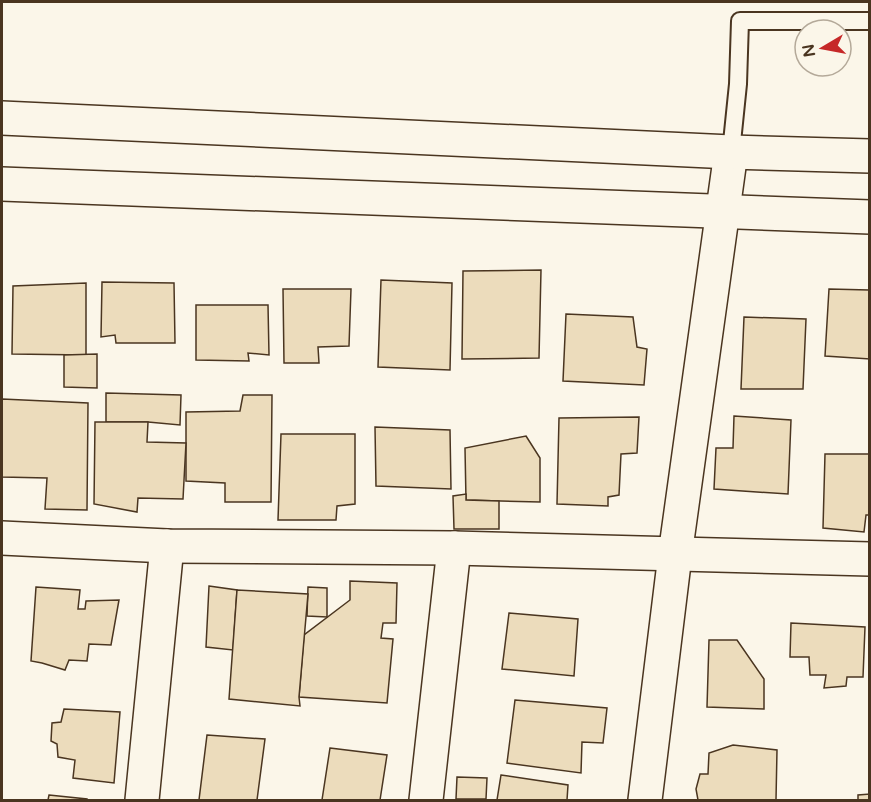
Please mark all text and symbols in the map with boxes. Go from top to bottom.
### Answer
north arrow [793,18,853,78]
text: N [798,42,820,58]

